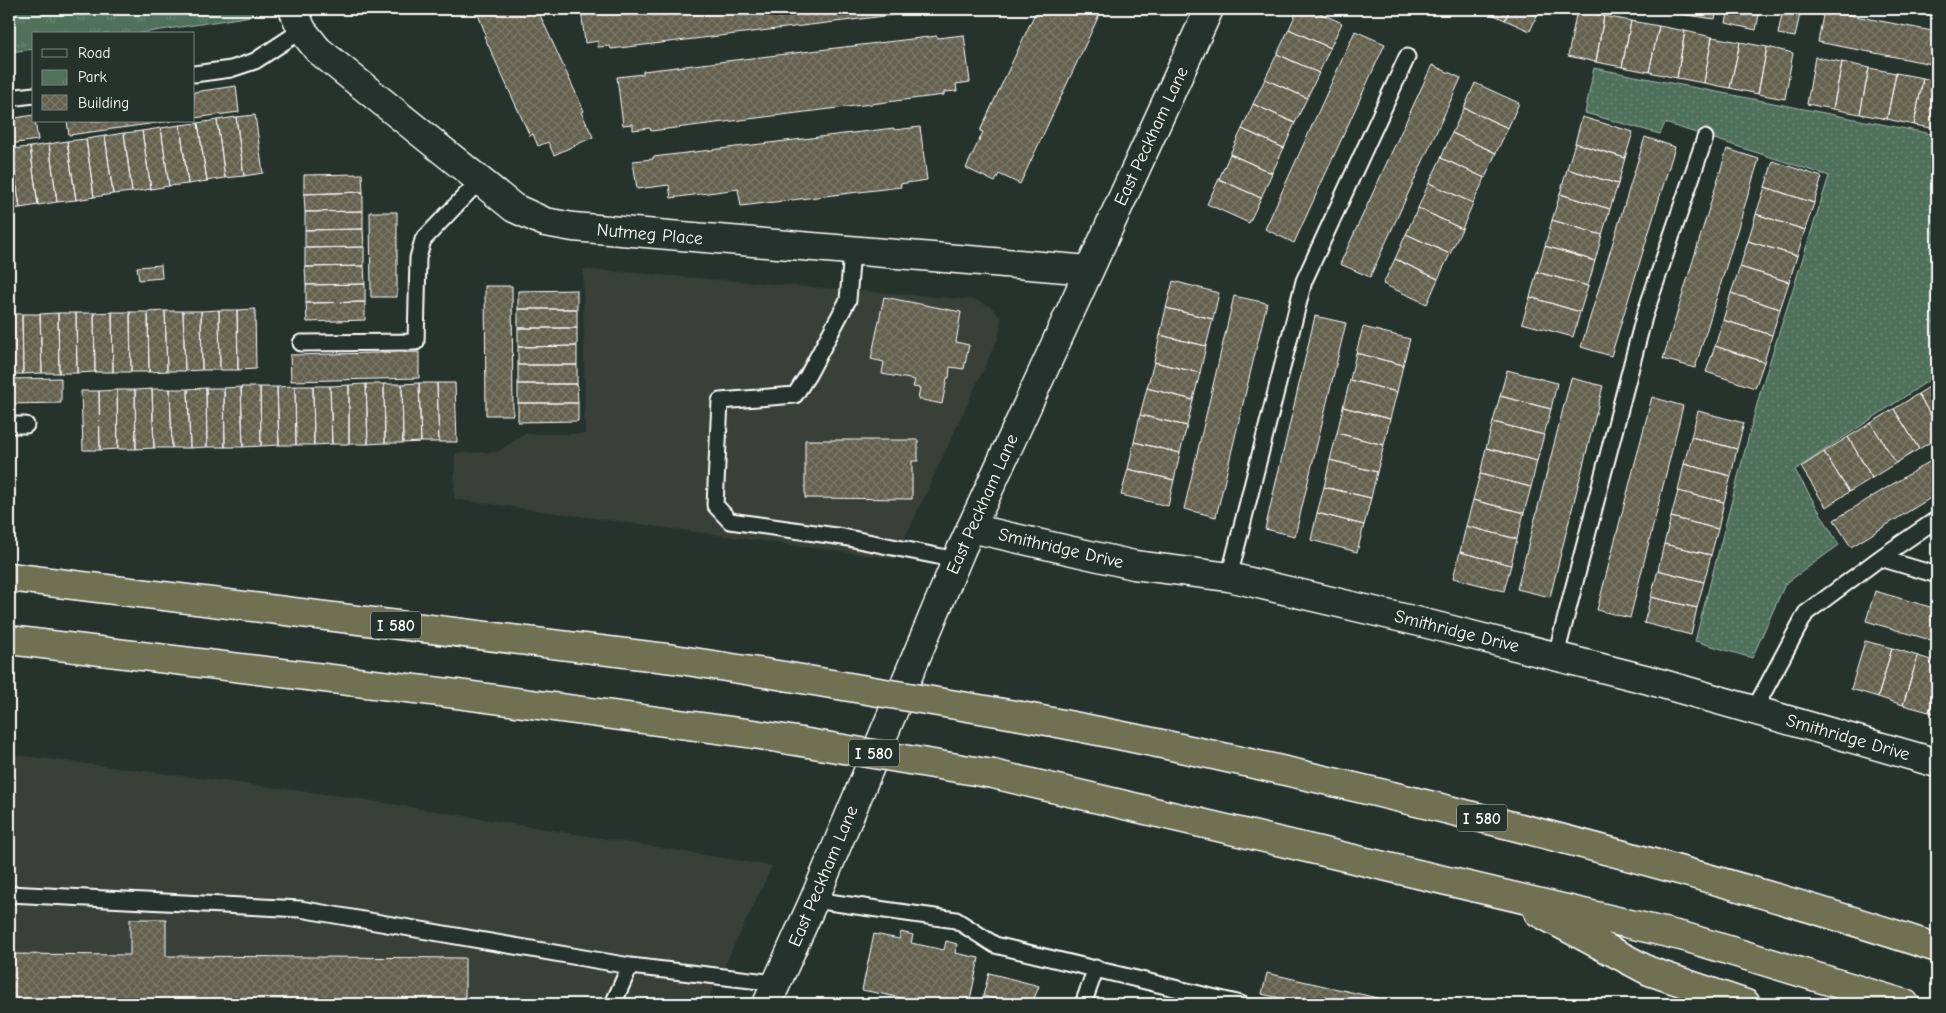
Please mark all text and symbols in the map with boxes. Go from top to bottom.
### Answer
legend [32,32,195,122]
text: Road [78,44,110,62]
street label: East Peckham Lane [1110,63,1193,209]
text: Park [78,68,107,86]
text: Building [78,94,129,112]
street label: Nutmeg Place [596,219,704,250]
street label: East Peckham Lane [942,431,1023,578]
street label: Smithridge Drive [996,524,1126,573]
street label: Smithridge Drive [1392,606,1521,657]
road number: I 580 [371,612,421,638]
street label: Smithridge Drive [1784,710,1912,765]
road number: I 580 [849,740,899,766]
street label: East Peckham Lane [784,802,863,950]
road number: I 580 [1457,804,1507,831]

